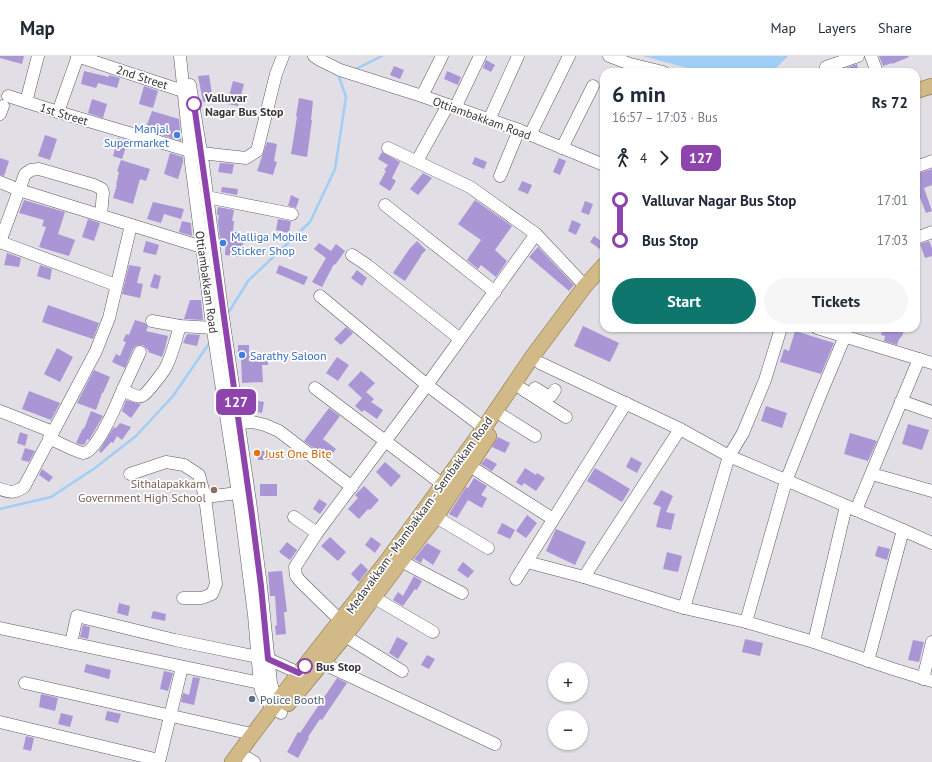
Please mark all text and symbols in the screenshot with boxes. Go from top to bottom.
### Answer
text: Map [20,16,55,40]
text: Map [770,19,796,37]
text: Layers [818,19,856,37]
text: Share [878,19,912,37]
street label: 2nd Street [114,62,170,92]
text: 6 min [612,80,666,108]
place label: Valluvar Nagar Bus Stop [204,90,284,119]
street label: Ottiambakkam Road [431,93,533,143]
text: Rs 72 [872,93,908,112]
marker: Valluvar Nagar Bus Stop [186,96,202,112]
street label: 1st Street [38,100,90,128]
text: 16:57 – 17:03 · Bus [612,109,718,126]
place label: Manjal Supermarket [104,121,169,150]
marker: Manjal Supermarket [172,130,182,140]
icon: walk [612,147,634,169]
icon: forward [653,147,675,169]
text: 127 [689,149,713,167]
text: 4 [640,150,647,167]
text: Valluvar Nagar Bus Stop [642,191,796,210]
text: 17:01 [877,192,908,209]
place label: Malliga Mobile Sticker Shop [231,229,308,258]
street label: Ottiambakkam Road [192,230,222,334]
text: Bus Stop [642,231,698,250]
text: 17:03 [877,232,908,249]
marker: Malliga Mobile Sticker Shop [218,238,228,248]
button: Start [612,278,756,324]
button: Tickets [764,278,908,324]
place label: Sarathy Saloon [250,348,327,363]
marker: Sarathy Saloon [237,350,247,360]
line badge: 127 [213,389,259,415]
text: 127 [224,393,248,411]
street label: Medavakkam - Mambakkam - Sembakkam Road [342,414,496,616]
place label: Just One Bite [264,446,332,461]
marker: Just One Bite [252,448,262,458]
place label: Sithalapakkam Government High School [78,476,206,505]
marker: Sithalapakkam Government High School [209,485,219,495]
marker: Bus Stop [297,658,313,674]
place label: Bus Stop [316,659,362,674]
map controls [548,662,588,750]
button: + [548,662,588,702]
place label: Police Booth [260,692,324,707]
marker: Police Booth [247,694,257,704]
button: − [548,710,588,750]

